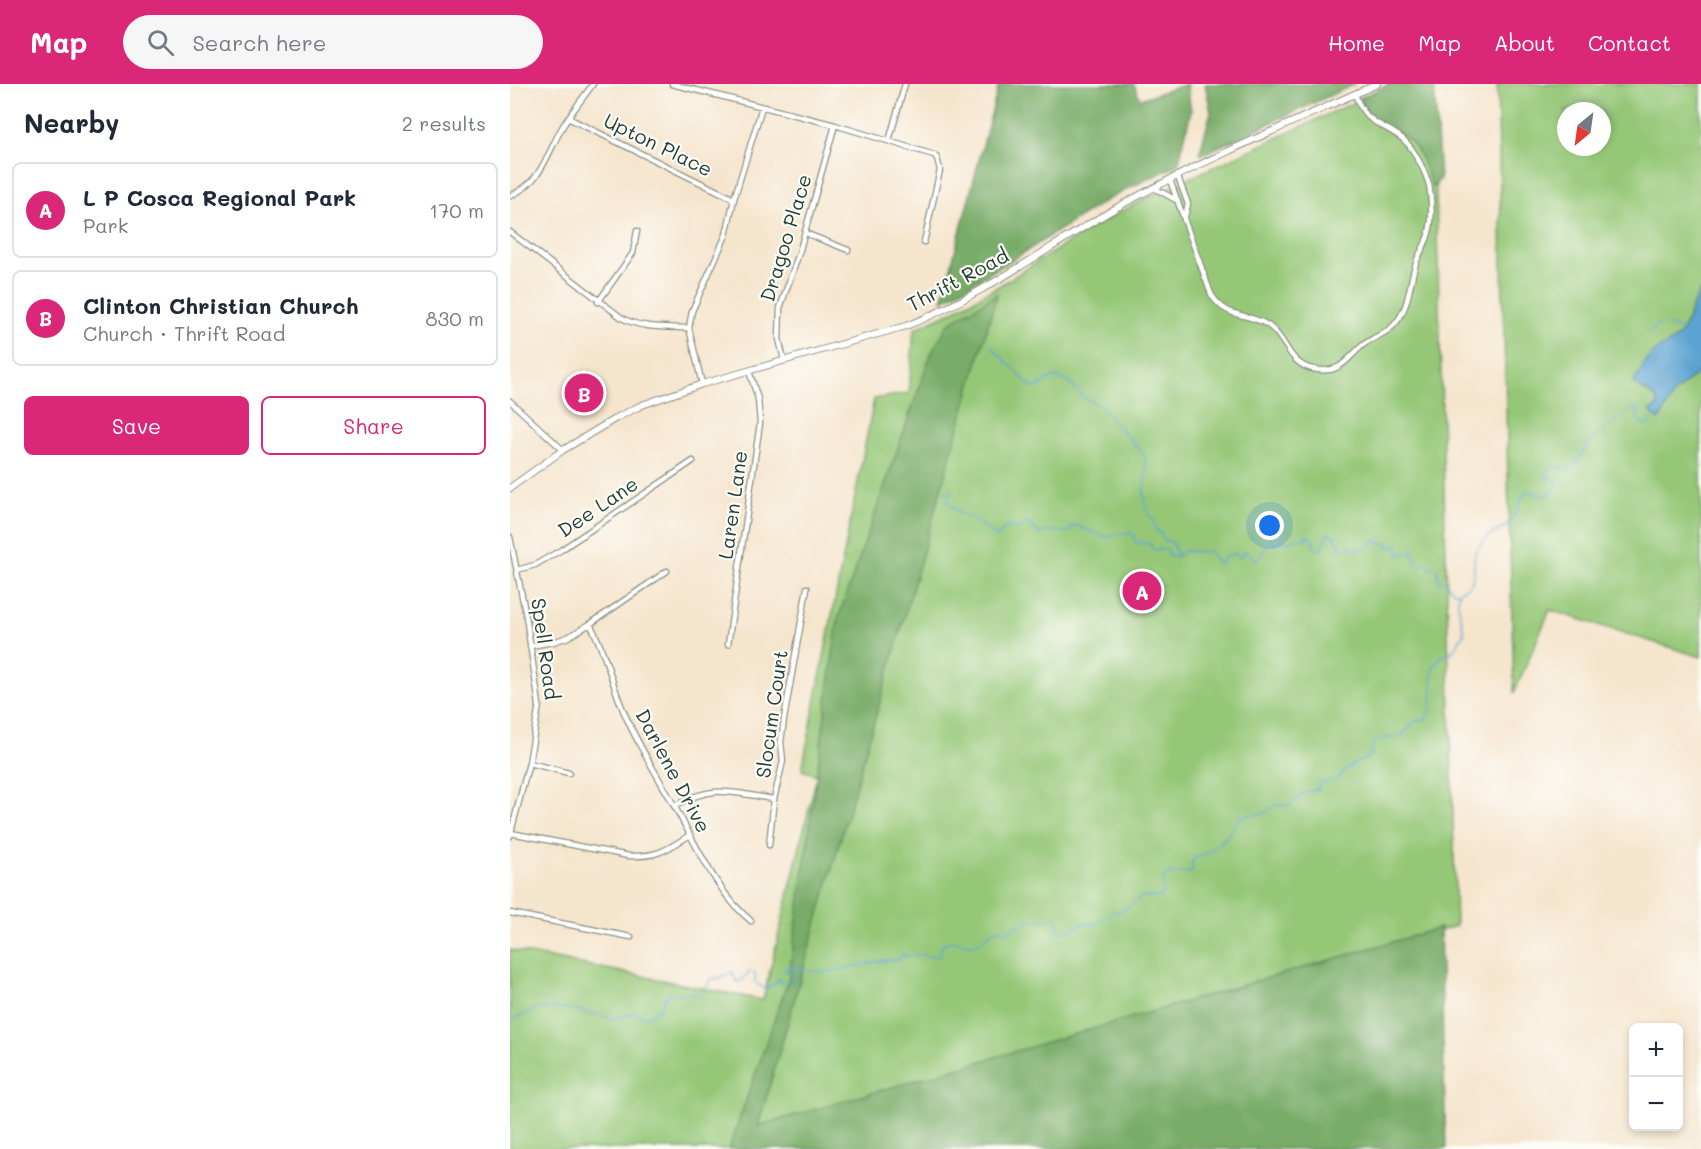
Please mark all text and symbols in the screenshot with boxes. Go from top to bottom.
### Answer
search box [123,15,543,69]
text: Map [30,24,87,60]
icon: search [144,26,177,59]
text: Search here [192,28,326,57]
text: Home [1328,29,1385,56]
text: Map [1418,29,1461,56]
text: About [1494,29,1555,56]
text: Contact [1588,29,1671,56]
north arrow [1557,102,1611,156]
text: Nearby [24,106,119,140]
street label: Upton Place [600,107,717,182]
text: 2 results [402,110,486,136]
street label: Dragoo Place [753,171,817,305]
text: L P Cosca Regional Park [83,183,356,212]
text: A [39,197,52,223]
text: 170 m [429,197,484,223]
text: Park [83,212,128,238]
street label: Thrift Road [902,241,1013,317]
text: Clinton Christian Church [83,291,358,320]
text: B [39,305,52,331]
text: 830 m [426,305,484,331]
text: Church · Thrift Road [83,320,285,346]
pin: B [564,370,604,416]
button: Save [24,396,249,455]
button: Share [261,396,486,455]
street label: Laren Lane [712,449,752,561]
street label: Dee Lane [552,470,643,542]
your location [1255,511,1284,540]
pin: A [1122,568,1162,614]
street label: Spell Road [526,596,566,701]
street label: Slocum Court [749,648,793,780]
street label: Darlene Drive [630,704,717,837]
map controls [1629,1023,1683,1131]
button: + [1629,1023,1683,1077]
button: − [1629,1077,1683,1131]

